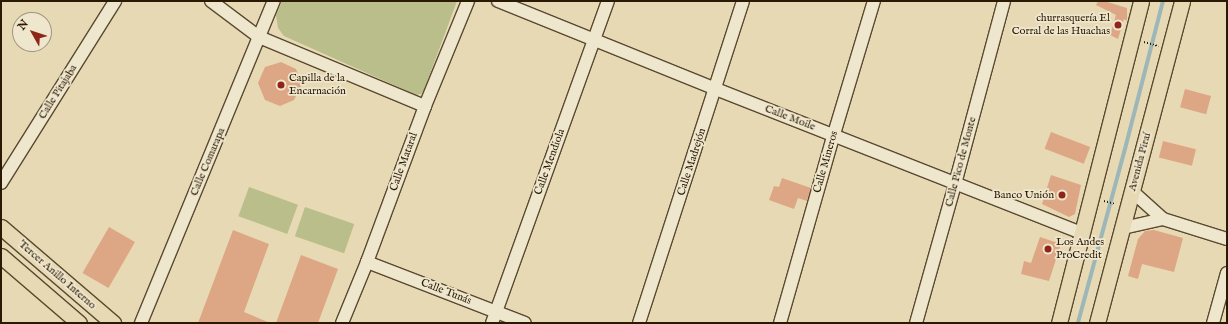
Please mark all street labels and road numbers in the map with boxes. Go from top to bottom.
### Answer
street label: Calle Pitajaba [36,62,80,122]
street label: Calle Moile [763,102,817,134]
street label: Calle Pico de Monte [943,116,979,208]
street label: Calle Comarapa [188,126,228,198]
street label: Calle Madrejón [675,126,709,198]
street label: Calle Mendiola [532,127,568,197]
street label: Calle Mineros [811,129,841,195]
street label: Calle Mataral [387,131,421,193]
street label: Avenida Piraí [1126,131,1154,193]
street label: Tercer Anillo Interno [16,238,98,312]
street label: Calle Tunás [419,276,473,308]

